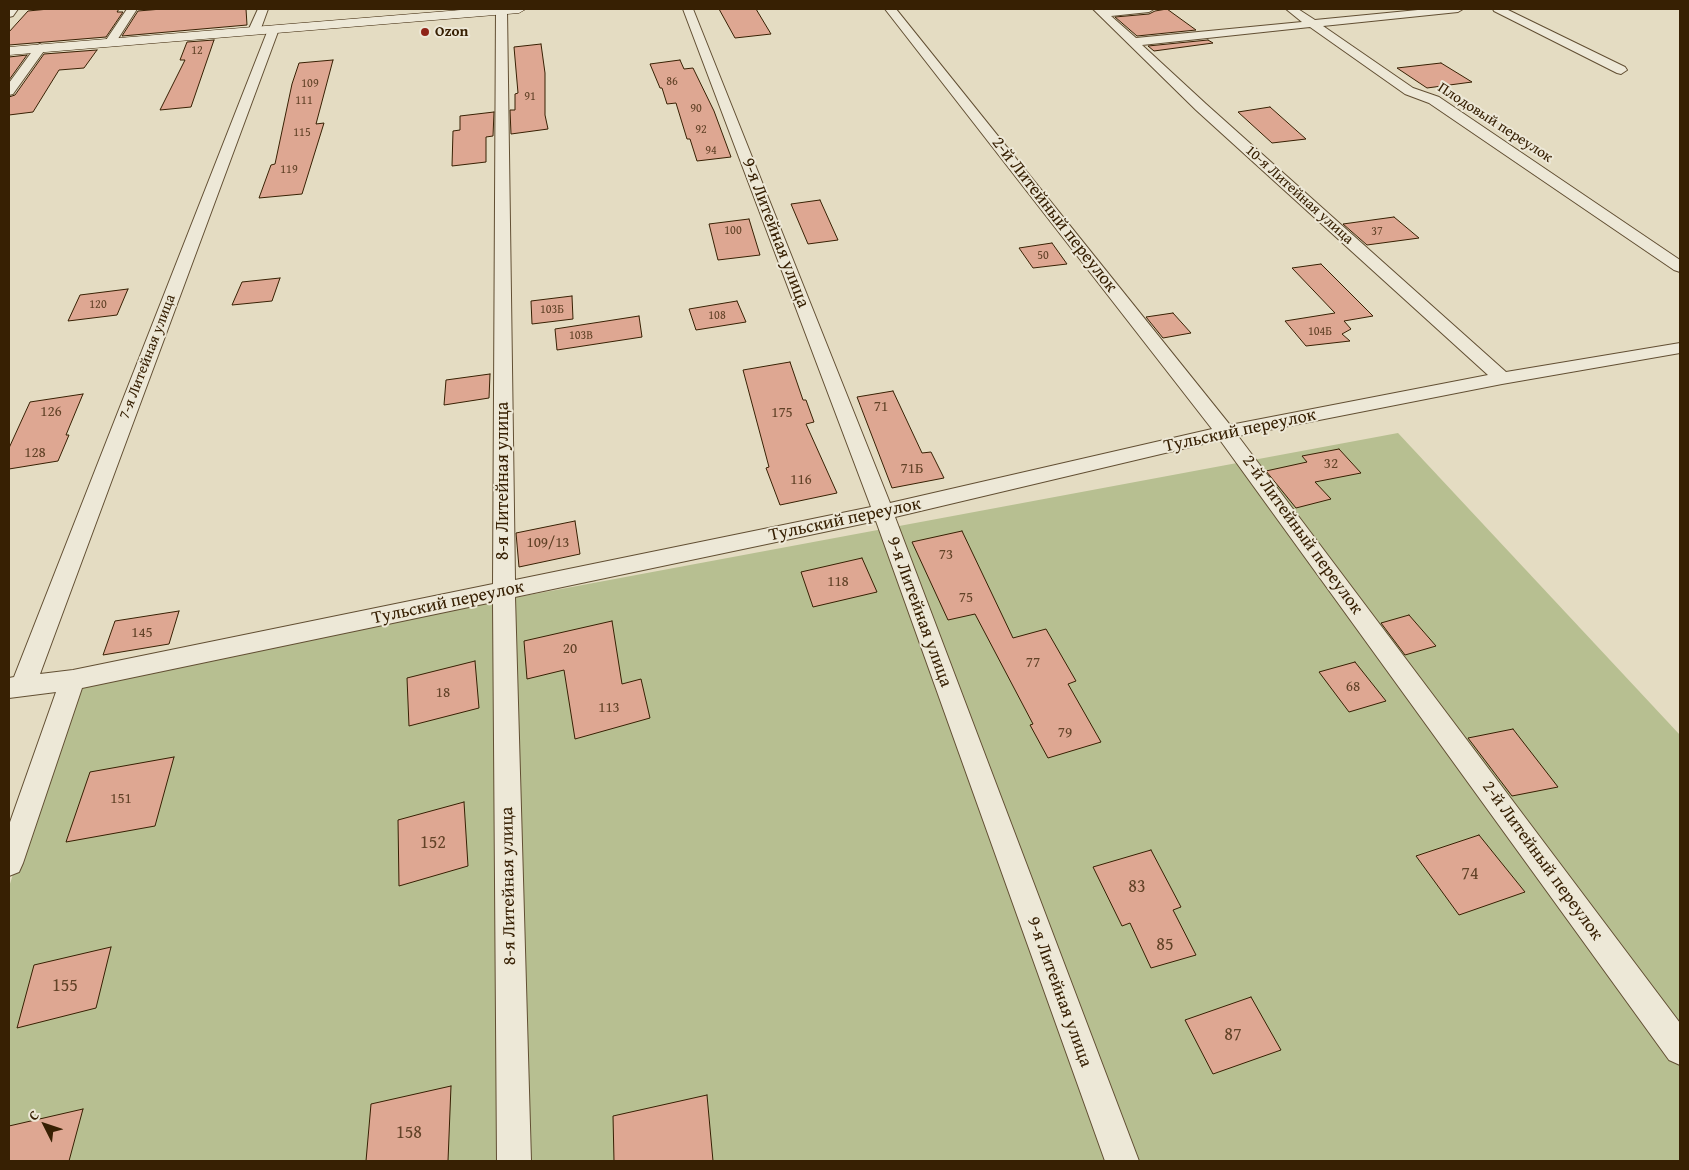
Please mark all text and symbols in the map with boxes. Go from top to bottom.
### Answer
place label: Ozon [435,23,468,41]
marker: Ozon [419,26,431,38]
house number: 12 [191,44,203,58]
house number: 86 [666,75,678,89]
house number: 109 [301,77,319,91]
street label: Плодовый переулок [1434,79,1556,167]
house number: 91 [524,90,536,104]
house number: 111 [295,94,313,108]
house number: 90 [690,102,702,116]
house number: 92 [695,123,707,137]
house number: 115 [293,126,311,140]
street label: 2-й Литейный переулок [986,133,1122,297]
street label: 10-я Литейная улица [1241,142,1357,248]
house number: 94 [705,144,717,158]
street label: 9-я Литейная улица [737,155,813,311]
house number: 119 [280,163,298,177]
house number: 100 [724,224,742,238]
house number: 37 [1371,225,1383,239]
house number: 50 [1037,249,1049,263]
street label: 7-я Литейная улица [116,292,180,422]
house number: 120 [89,298,107,312]
house number: 103Б [540,303,564,317]
house number: 108 [708,309,726,323]
house number: 104Б [1308,325,1332,339]
house number: 103В [569,329,593,343]
house number: 71 [874,398,888,416]
street label: 8-я Литейная улица [492,402,514,560]
house number: 126 [40,403,62,421]
house number: 175 [771,404,793,422]
street label: Тульский переулок [1162,404,1318,458]
house number: 128 [24,444,46,462]
street label: 2-й Литейный переулок [1237,451,1367,619]
house number: 32 [1324,455,1338,473]
house number: 71Б [901,460,923,478]
house number: 116 [790,471,812,489]
street label: Тульский переулок [767,493,923,547]
house number: 109/13 [526,534,570,552]
street label: 9-я Литейная улица [882,534,956,690]
house number: 73 [939,546,953,564]
house number: 118 [827,573,849,591]
street label: Тульский переулок [370,576,526,630]
house number: 75 [959,589,973,607]
house number: 145 [131,624,153,642]
house number: 20 [563,640,577,658]
house number: 77 [1026,654,1040,672]
house number: 68 [1346,678,1360,696]
house number: 18 [436,684,450,702]
house number: 113 [598,699,620,717]
house number: 79 [1058,724,1072,742]
street label: 2-й Литейный переулок [1477,777,1607,945]
house number: 151 [110,790,132,808]
street label: 8-я Литейная улица [497,807,521,965]
house number: 152 [420,832,446,854]
house number: 74 [1461,863,1479,885]
house number: 83 [1128,876,1146,898]
street label: 9-я Литейная улица [1022,914,1096,1070]
house number: 85 [1156,934,1174,956]
house number: 155 [52,975,78,997]
house number: 87 [1224,1024,1242,1046]
north arrow [20,1100,70,1150]
text: С [24,1106,44,1125]
house number: 158 [396,1122,422,1144]

